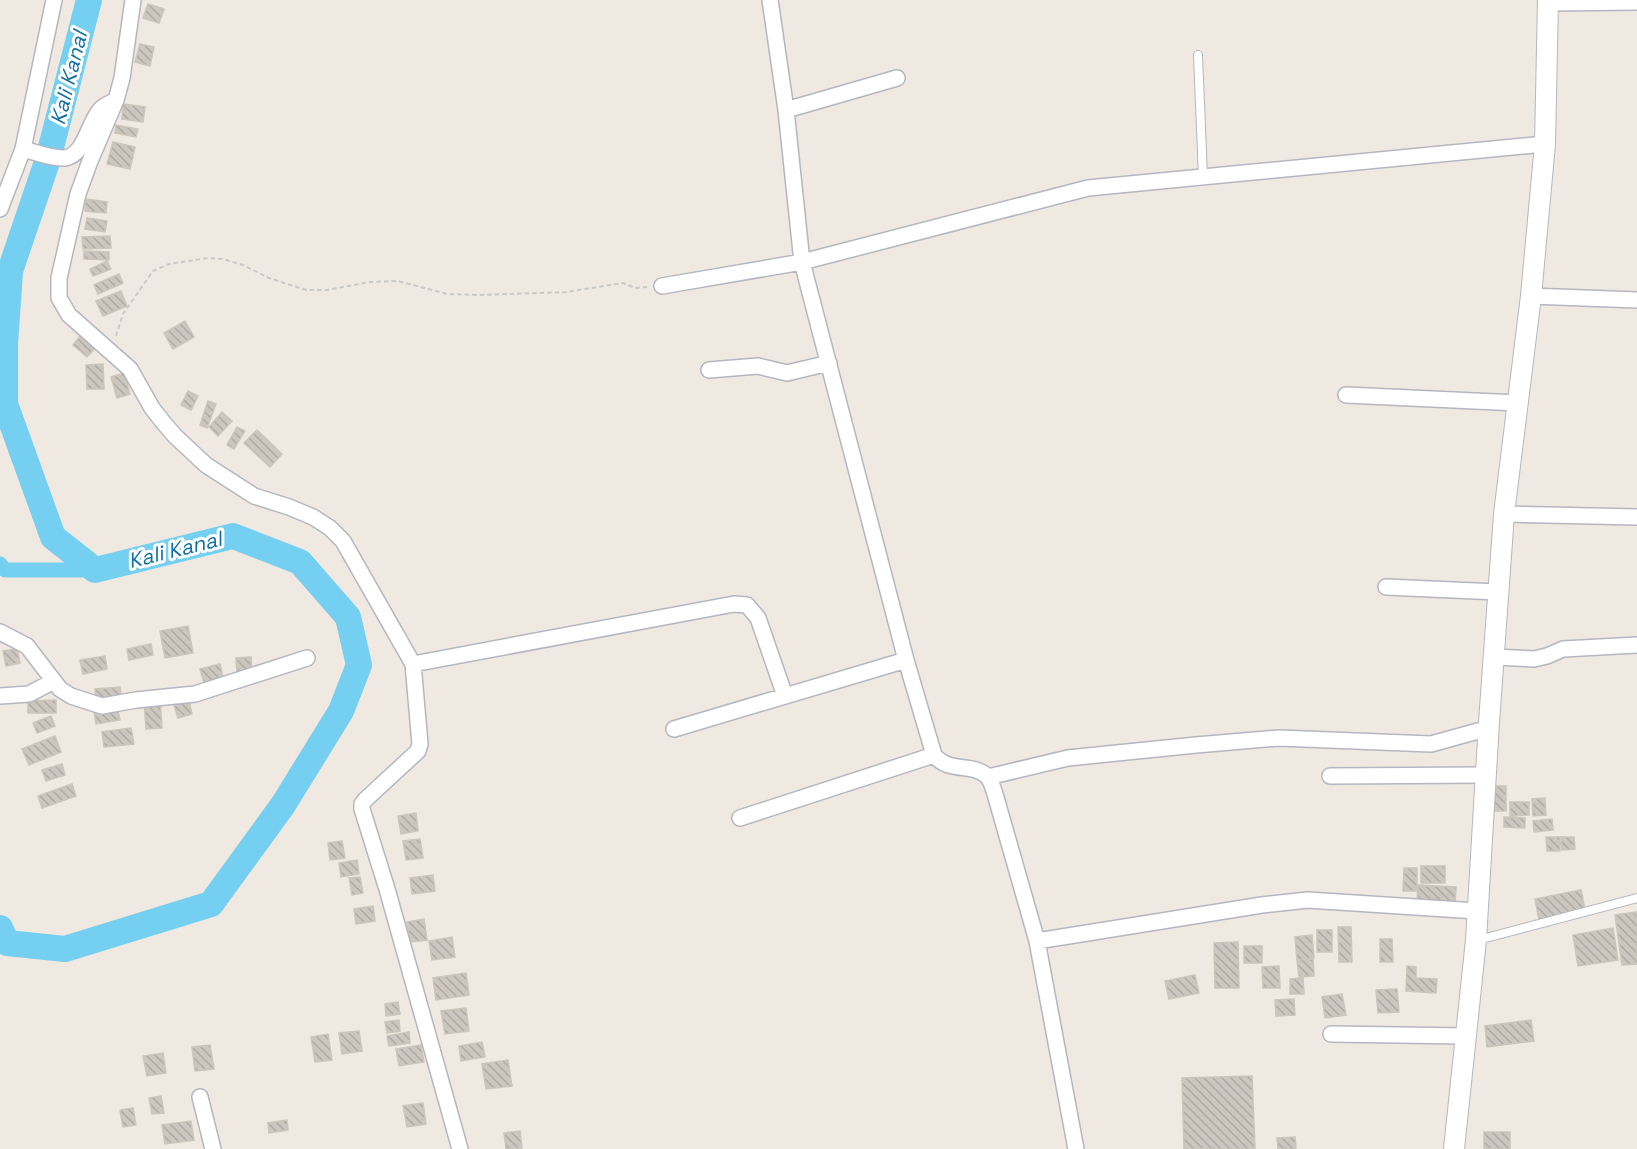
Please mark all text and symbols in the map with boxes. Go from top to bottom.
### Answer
water label: Kali Kanal [44,25,94,128]
water label: Kali Kanal [125,524,227,574]

